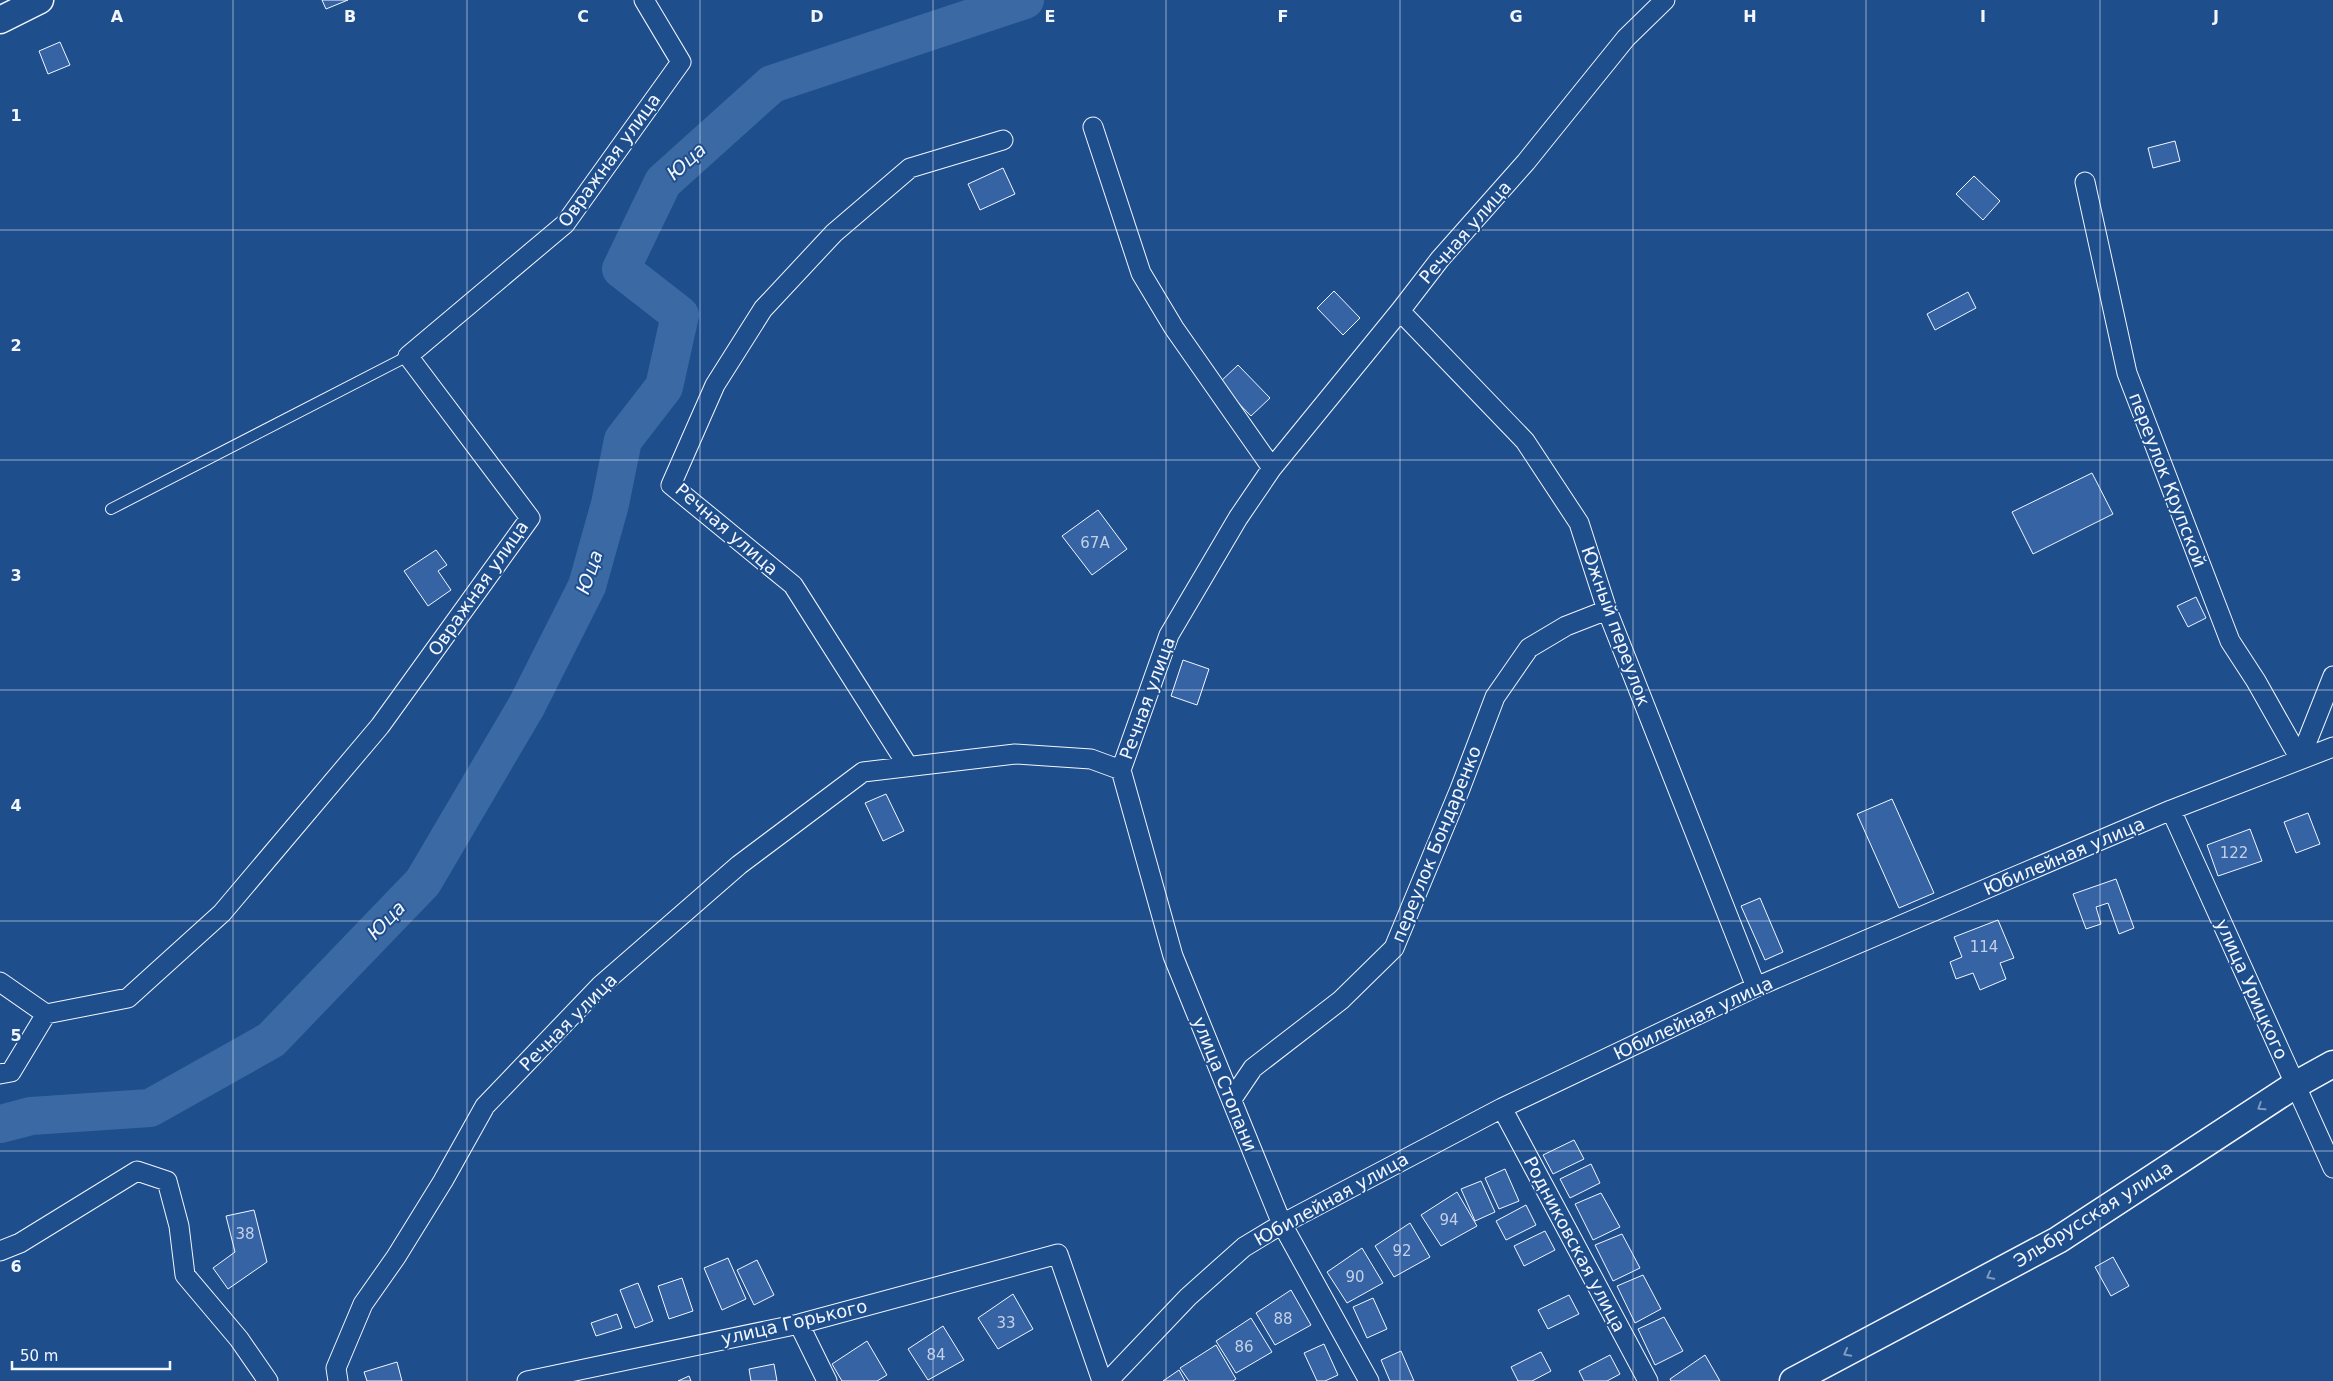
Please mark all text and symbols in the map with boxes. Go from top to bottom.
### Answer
text: A [111,7,124,26]
text: B [344,7,356,26]
text: C [577,7,589,26]
text: D [810,7,824,26]
text: E [1045,7,1055,26]
text: F [1278,7,1288,26]
text: G [1509,7,1523,26]
text: H [1743,7,1757,26]
text: I [1980,7,1986,26]
text: J [2212,7,2219,26]
street label: Овражная улица [554,89,664,231]
text: 1 [10,106,22,125]
water label: Юца [662,138,710,184]
street label: Речная улица [1415,176,1515,288]
text: 2 [10,336,22,355]
street label: переулок Крупской [2125,390,2211,570]
street label: Речная улица [671,479,783,579]
street label: Овражная улица [424,516,532,660]
house number: 67А [1080,534,1110,552]
street label: Южный переулок [1577,543,1655,709]
water label: Юца [571,547,607,597]
text: 3 [10,566,22,585]
street label: Речная улица [1115,634,1179,762]
street label: переулок Бондаренко [1387,743,1485,945]
text: 4 [10,796,22,815]
street label: Юбилейная улица [1980,813,2148,899]
house number: 122 [2220,844,2248,862]
water label: Юца [362,896,410,944]
street label: улица Урицкого [2212,915,2292,1063]
house number: 114 [1970,938,1998,956]
street label: Речная улица [515,969,621,1075]
street label: Юбилейная улица [1610,972,1776,1064]
street label: улица Стопани [1188,1014,1262,1154]
text: 5 [10,1026,22,1045]
one-way arrow [2257,1101,2267,1110]
street label: Юбилейная улица [1250,1148,1412,1250]
street label: Родниковская улица [1520,1153,1630,1335]
street label: Эльбрусская улица [2010,1157,2176,1271]
house number: 94 [1439,1211,1459,1229]
house number: 38 [235,1225,255,1243]
house number: 92 [1392,1242,1412,1260]
text: 6 [10,1257,22,1276]
house number: 90 [1345,1268,1365,1286]
one-way arrow [1986,1270,1995,1280]
street label: улица Горького [719,1295,869,1349]
house number: 88 [1273,1310,1293,1328]
house number: 33 [996,1314,1016,1332]
scale bar [12,1338,170,1370]
house number: 86 [1234,1338,1254,1356]
house number: 84 [926,1346,946,1364]
text: 50 m [20,1347,58,1365]
one-way arrow [1843,1347,1852,1357]

